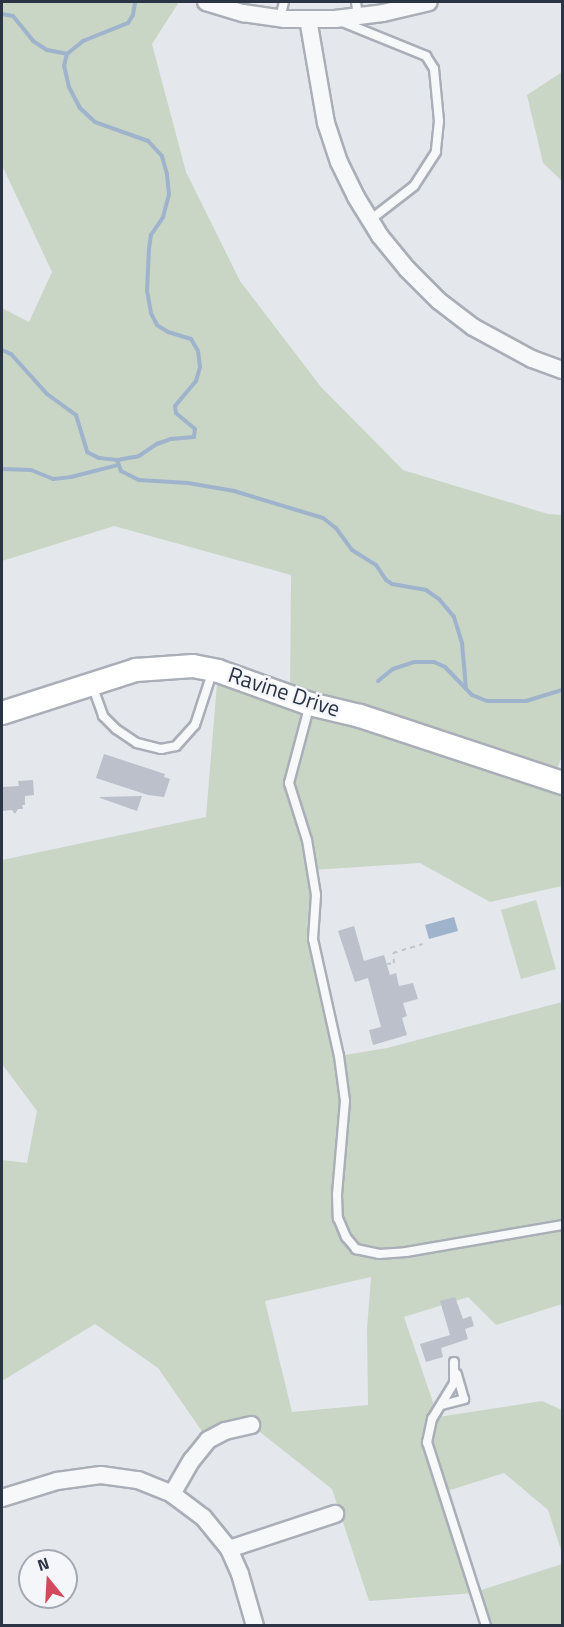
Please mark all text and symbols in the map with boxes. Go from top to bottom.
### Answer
street label: Ravine Drive [225,662,343,722]
north arrow [18,1549,78,1609]
text: N [34,1551,52,1577]

